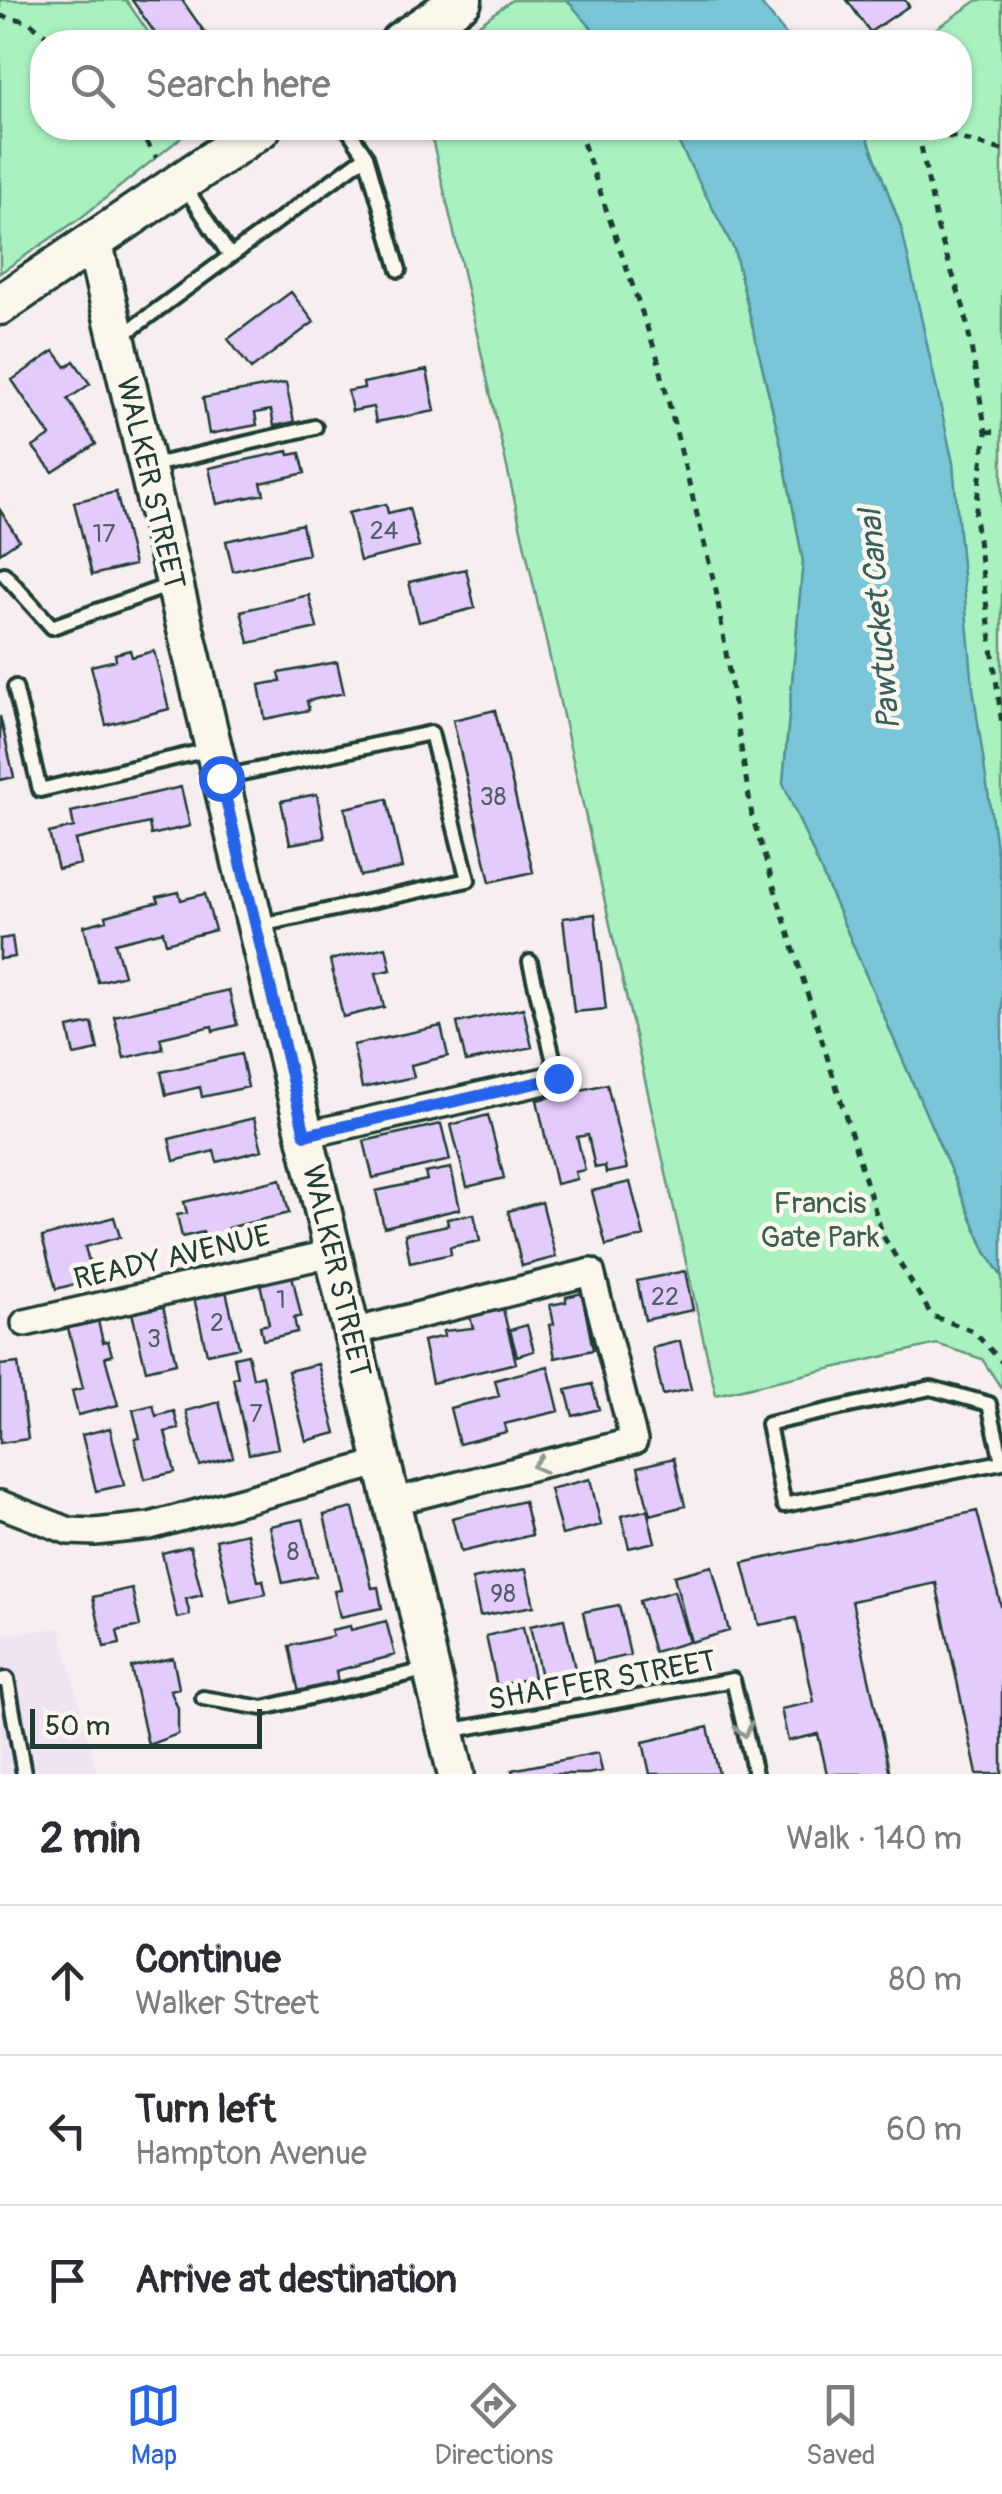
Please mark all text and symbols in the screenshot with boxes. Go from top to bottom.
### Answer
search box [30,30,972,140]
icon: search [65,58,120,113]
text: Search here [145,61,331,109]
street label: WALKER STREET [108,373,193,593]
water label: Pawtucket Canal [850,505,910,732]
house number: 24 [370,516,398,547]
house number: 17 [92,519,116,550]
route start [199,756,245,802]
house number: 38 [480,782,506,813]
route end [536,1056,582,1102]
street label: WALKER STREET [294,1161,379,1381]
park label: Francis Gate Park [761,1185,880,1256]
street label: READY AVENUE [70,1217,274,1298]
house number: 22 [651,1282,679,1313]
house number: 1 [276,1285,286,1316]
house number: 2 [210,1308,224,1339]
house number: 3 [147,1324,161,1355]
house number: 7 [249,1399,263,1430]
one-way arrow [531,1453,548,1474]
house number: 8 [287,1537,299,1568]
house number: 98 [490,1579,516,1610]
street label: SHAFFER STREET [485,1642,719,1719]
scale bar [30,1704,262,1748]
text: 50 m [45,1709,110,1744]
one-way arrow [732,1721,753,1738]
text: 2 min [40,1813,141,1865]
text: Walk · 140 m [786,1819,962,1859]
text: Continue [135,1936,281,1984]
icon: ahead [40,1953,95,2008]
text: 80 m [889,1960,962,2000]
text: Walker Street [135,1984,319,2024]
text: Turn left [135,2086,276,2134]
icon: left [40,2103,95,2158]
text: 60 m [886,2110,962,2150]
text: Hampton Avenue [135,2134,367,2174]
icon: arrive [40,2253,95,2308]
text: Arrive at destination [135,2256,457,2304]
tab: Map [126,2378,181,2473]
tab: Directions [434,2378,553,2473]
tab: Saved [806,2378,876,2473]

